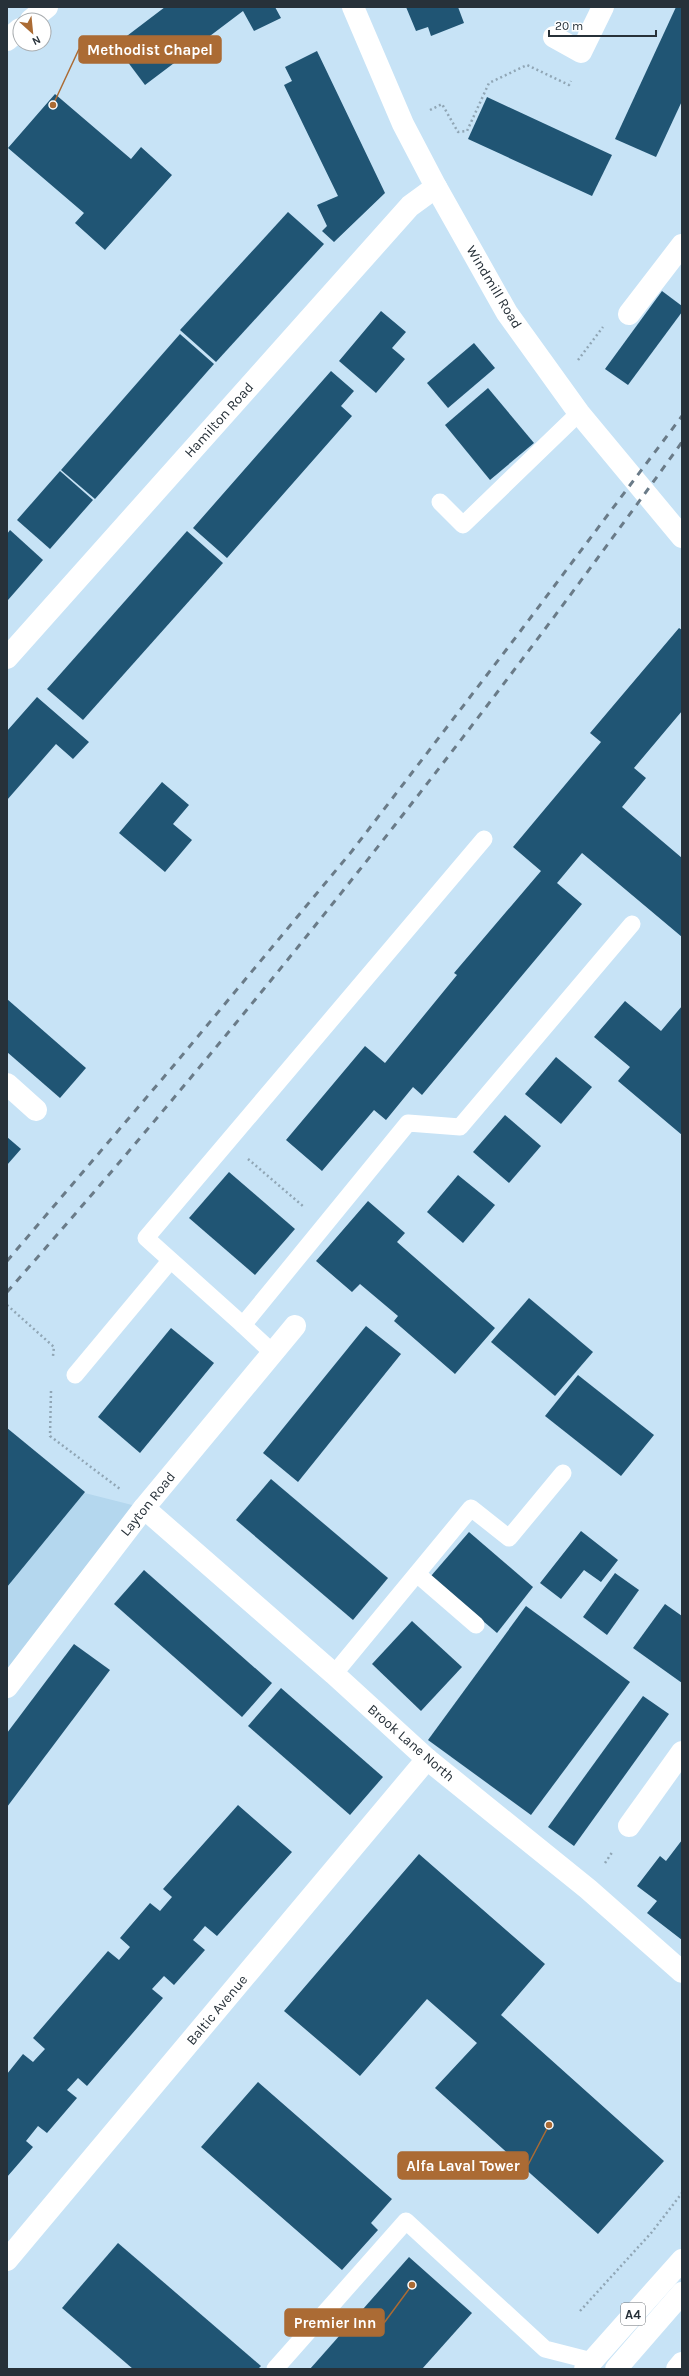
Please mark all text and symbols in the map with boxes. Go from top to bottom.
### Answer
north arrow [12,12,52,52]
scale bar [549,12,656,38]
text: 20 m [555,19,583,33]
text: N [30,33,43,48]
callout: Methodist Chapel [79,36,221,63]
text: Methodist Chapel [87,41,213,59]
street label: Windmill Road [462,242,526,332]
street label: Hamilton Road [181,379,257,461]
street label: Layton Road [117,1468,179,1540]
street label: Brook Lane North [364,1701,458,1785]
street label: Baltic Avenue [183,1971,251,2049]
callout: Alfa Laval Tower [398,2152,528,2179]
text: Alfa Laval Tower [406,2157,520,2175]
road number: A4 [621,2303,645,2325]
callout: Premier Inn [285,2309,384,2336]
text: Premier Inn [294,2314,376,2332]

